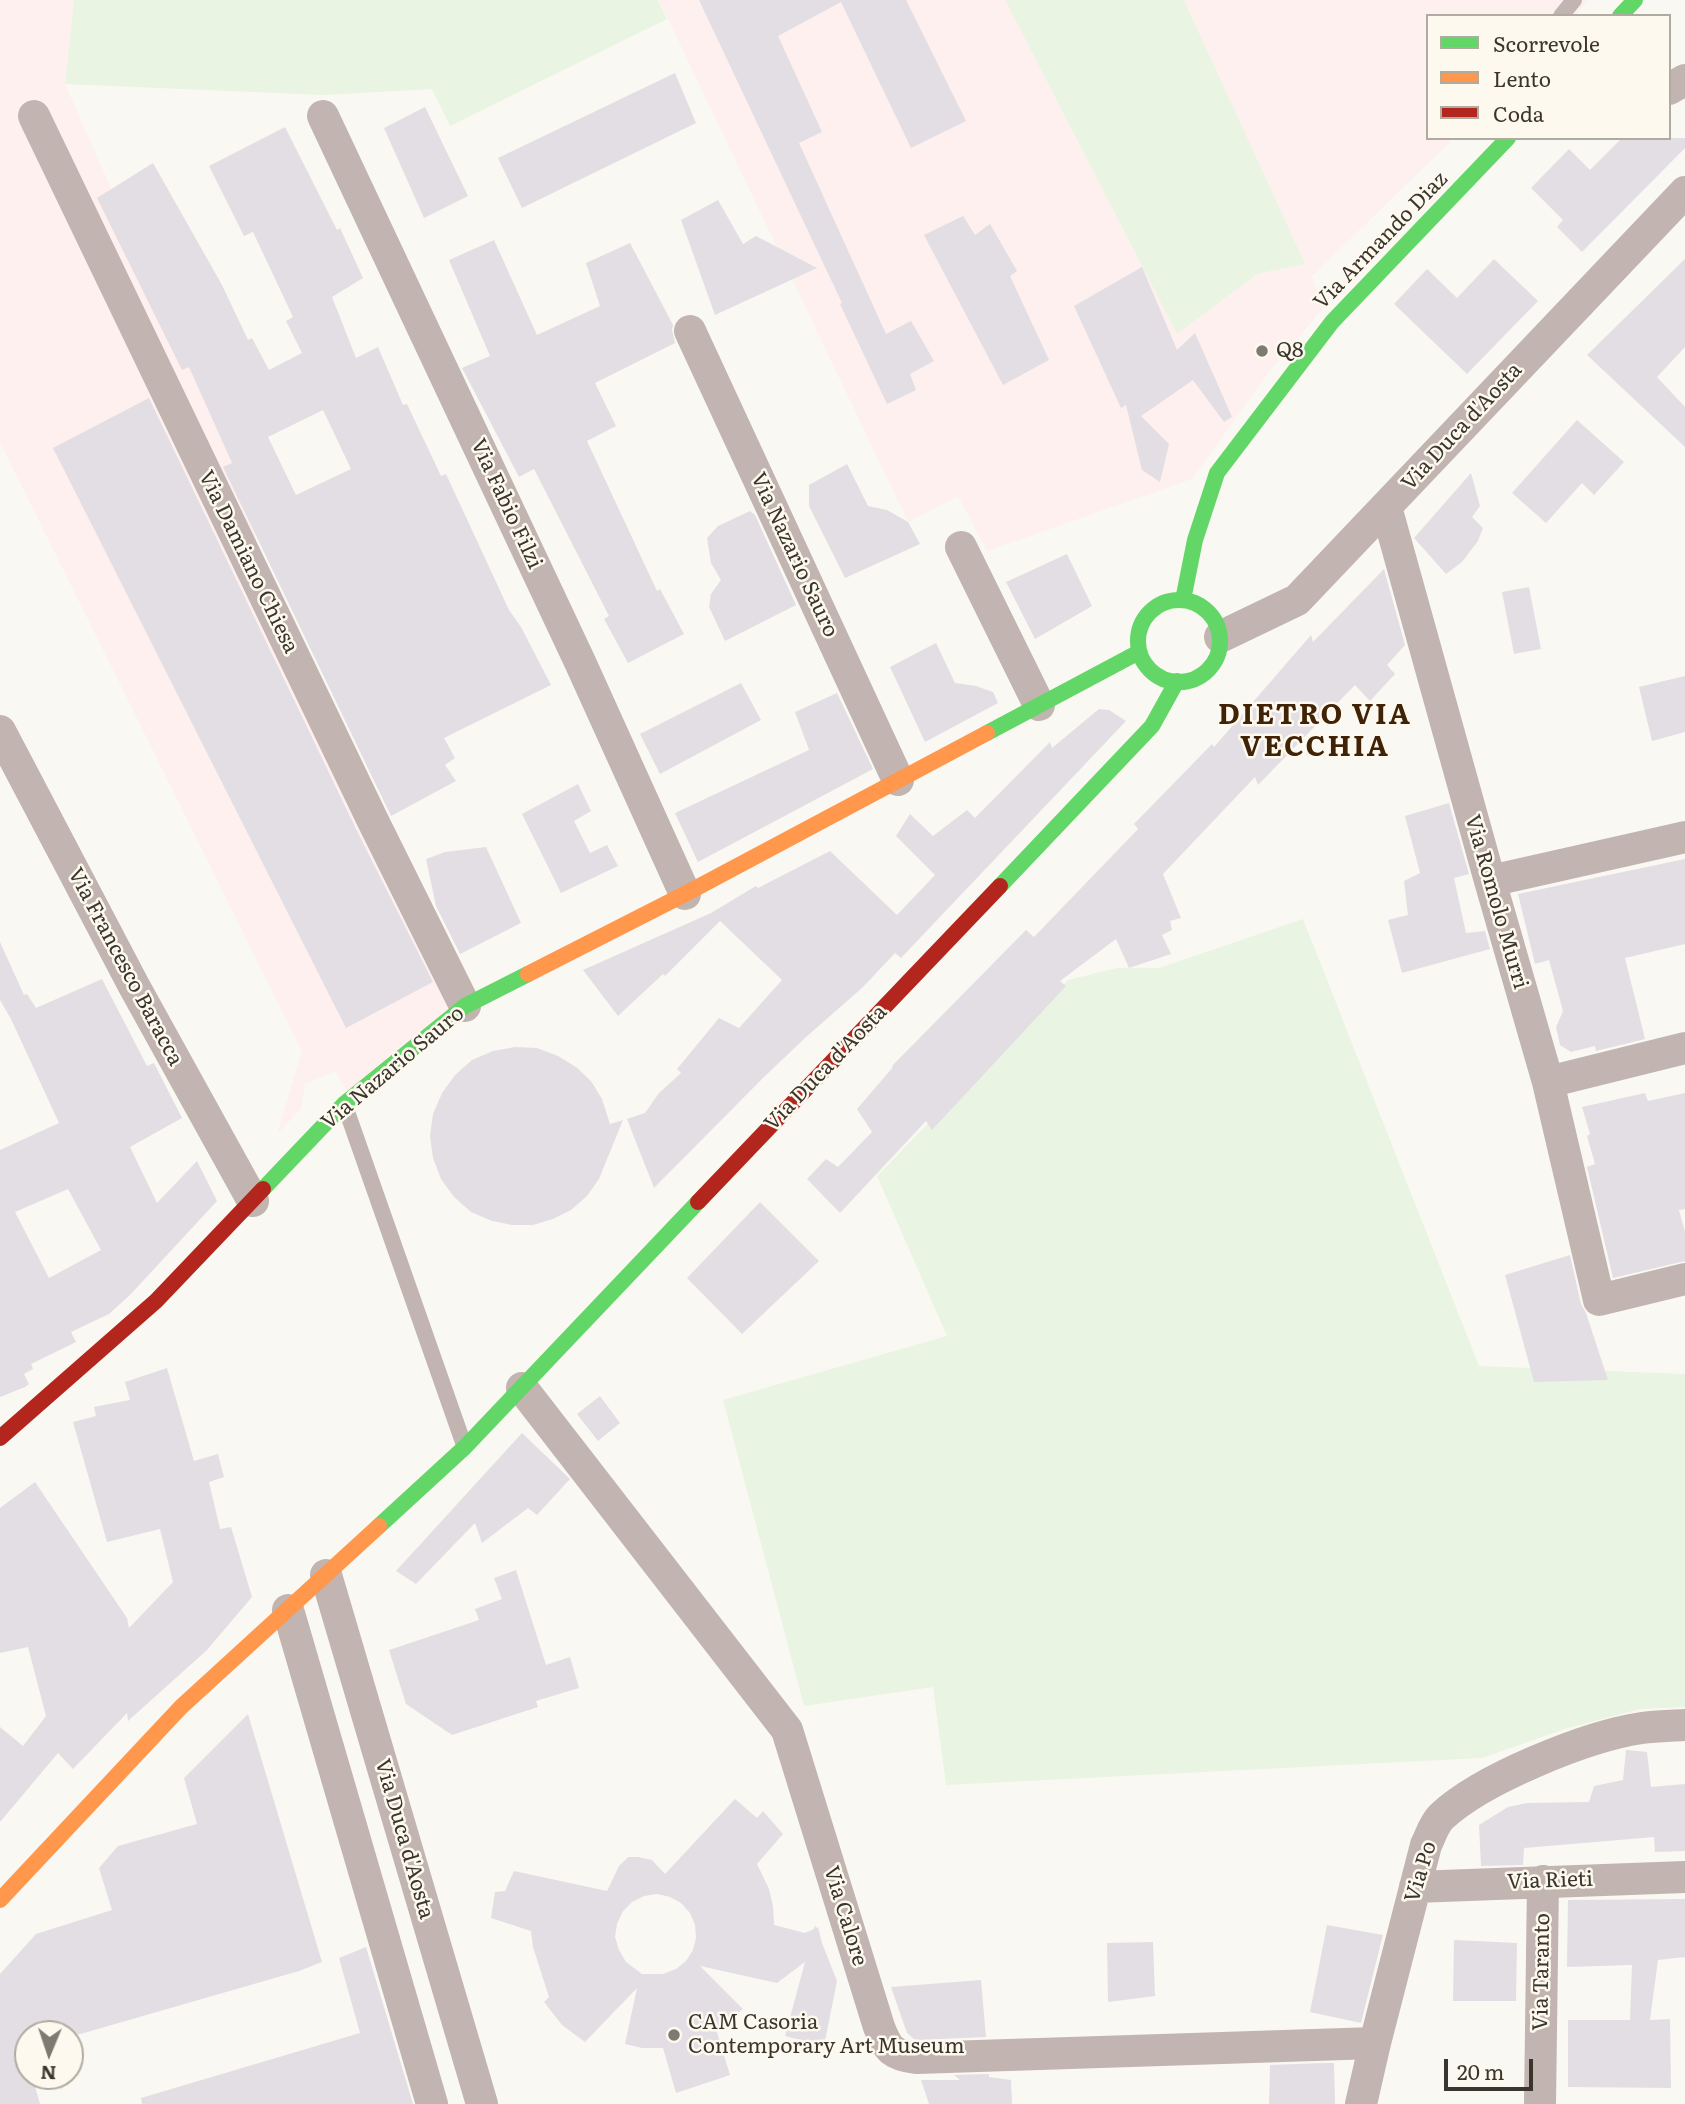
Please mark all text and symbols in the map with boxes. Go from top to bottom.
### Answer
legend [1426,14,1671,140]
text: Scorrevole [1493,27,1600,58]
text: Lento [1493,62,1551,93]
text: Coda [1493,97,1544,128]
street label: Via Armando Diaz [1309,167,1453,315]
place label: Q8 [1276,338,1304,364]
marker: Q8 [1254,343,1270,359]
street label: Via Duca d'Aosta [1396,358,1528,496]
street label: Via Fabio Filzi [465,435,547,573]
street label: Via Damiano Chiesa [193,466,303,658]
street label: Via Nazario Sauro [745,469,843,641]
district label: DIETRO VIA VECCHIA [1219,699,1411,765]
street label: Via Romolo Murri [1459,812,1533,992]
street label: Via Francesco Baracca [62,864,188,1070]
street label: Via Duca d'Aosta [760,1000,892,1136]
street label: Via Nazario Sauro [316,1001,470,1135]
street label: Via Duca d'Aosta [369,1756,439,1922]
street label: Via Po [1400,1838,1442,1906]
street label: Via Calore [818,1863,872,1969]
street label: Via Rieti [1507,1867,1593,1895]
street label: Via Taranto [1528,1913,1556,2031]
place label: CAM Casoria Contemporary Art Museum [688,2010,965,2060]
north arrow [14,2020,84,2090]
marker: CAM Casoria Contemporary Art Museum [666,2027,682,2043]
scale bar [1447,2044,1536,2088]
text: 20 m [1457,2055,1504,2086]
text: N [40,2060,57,2088]

